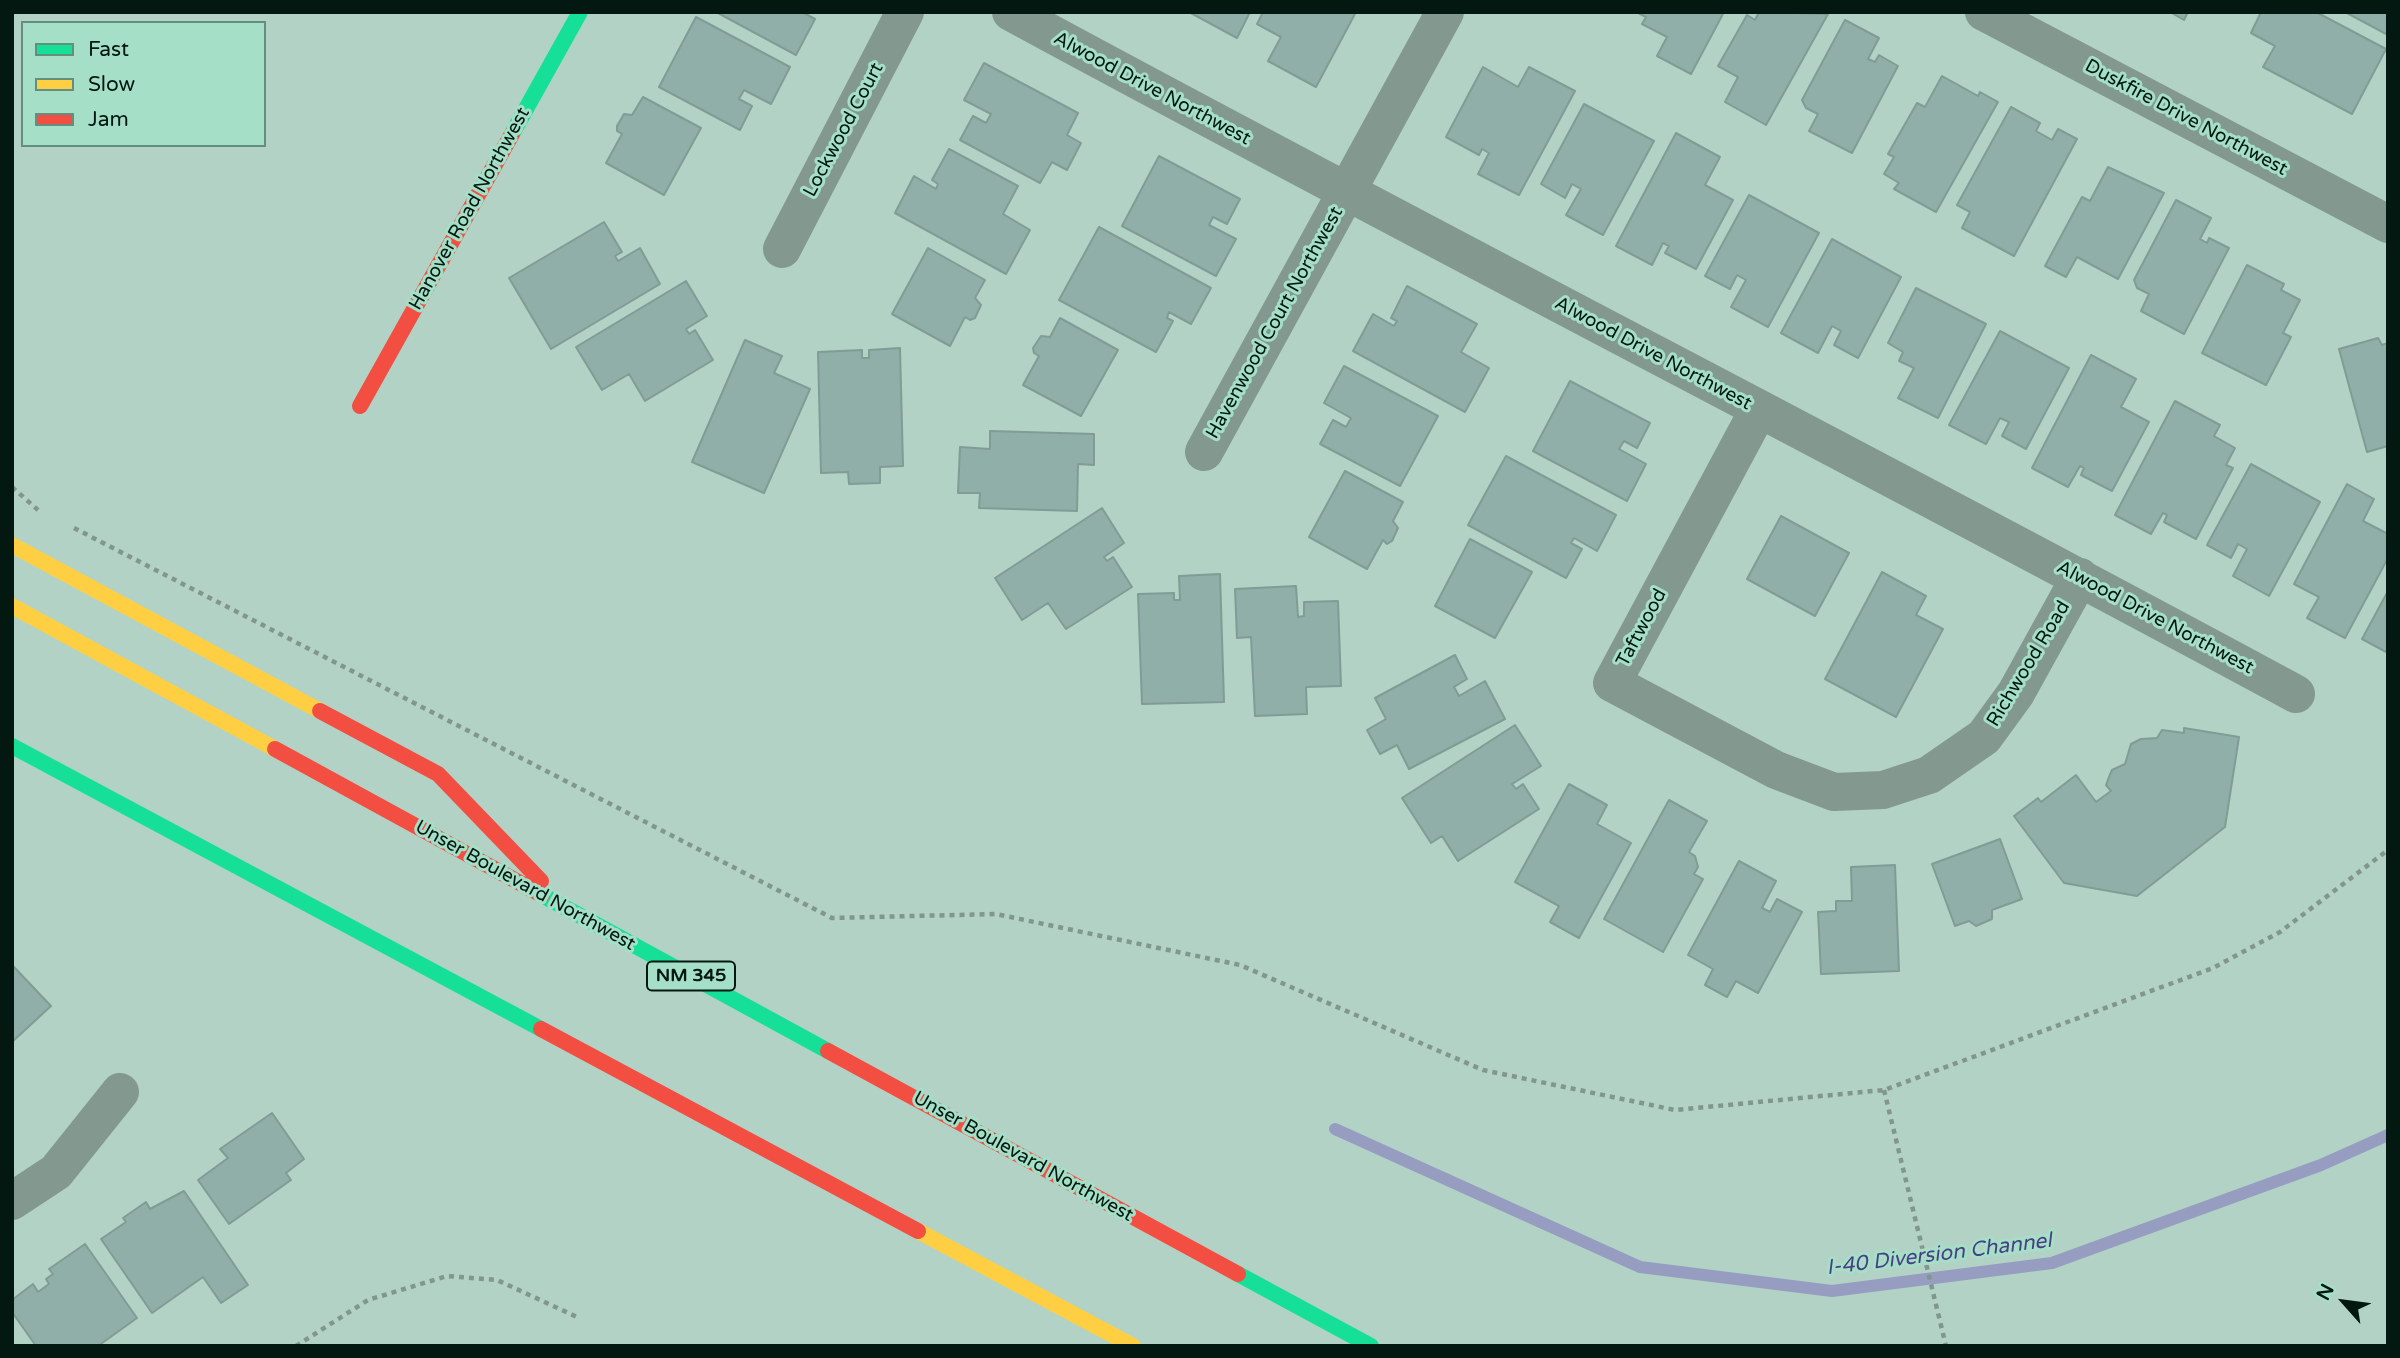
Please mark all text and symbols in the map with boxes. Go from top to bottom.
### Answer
legend [21,21,266,147]
street label: Alwood Drive Northwest [1050,27,1254,151]
text: Fast [88,37,129,62]
street label: Duskfire Drive Northwest [2081,55,2291,181]
street label: Lockwood Court [799,59,889,201]
text: Slow [88,72,135,97]
street label: Hanover Road Northwest [405,104,535,314]
text: Jam [88,107,129,132]
street label: Havenwood Court Northwest [1202,203,1348,443]
street label: Alwood Drive Northwest [1551,292,1755,416]
street label: Alwood Drive Northwest [2053,556,2257,680]
street label: Taftwood [1612,585,1672,671]
street label: Richwood Road [1983,597,2075,731]
street label: Unser Boulevard Northwest [411,816,639,956]
road number: NM 345 [647,961,735,990]
street label: Unser Boulevard Northwest [909,1087,1137,1227]
water label: I-40 Diversion Channel [1825,1229,2053,1281]
north arrow [2309,1267,2379,1337]
text: N [2312,1280,2339,1304]

